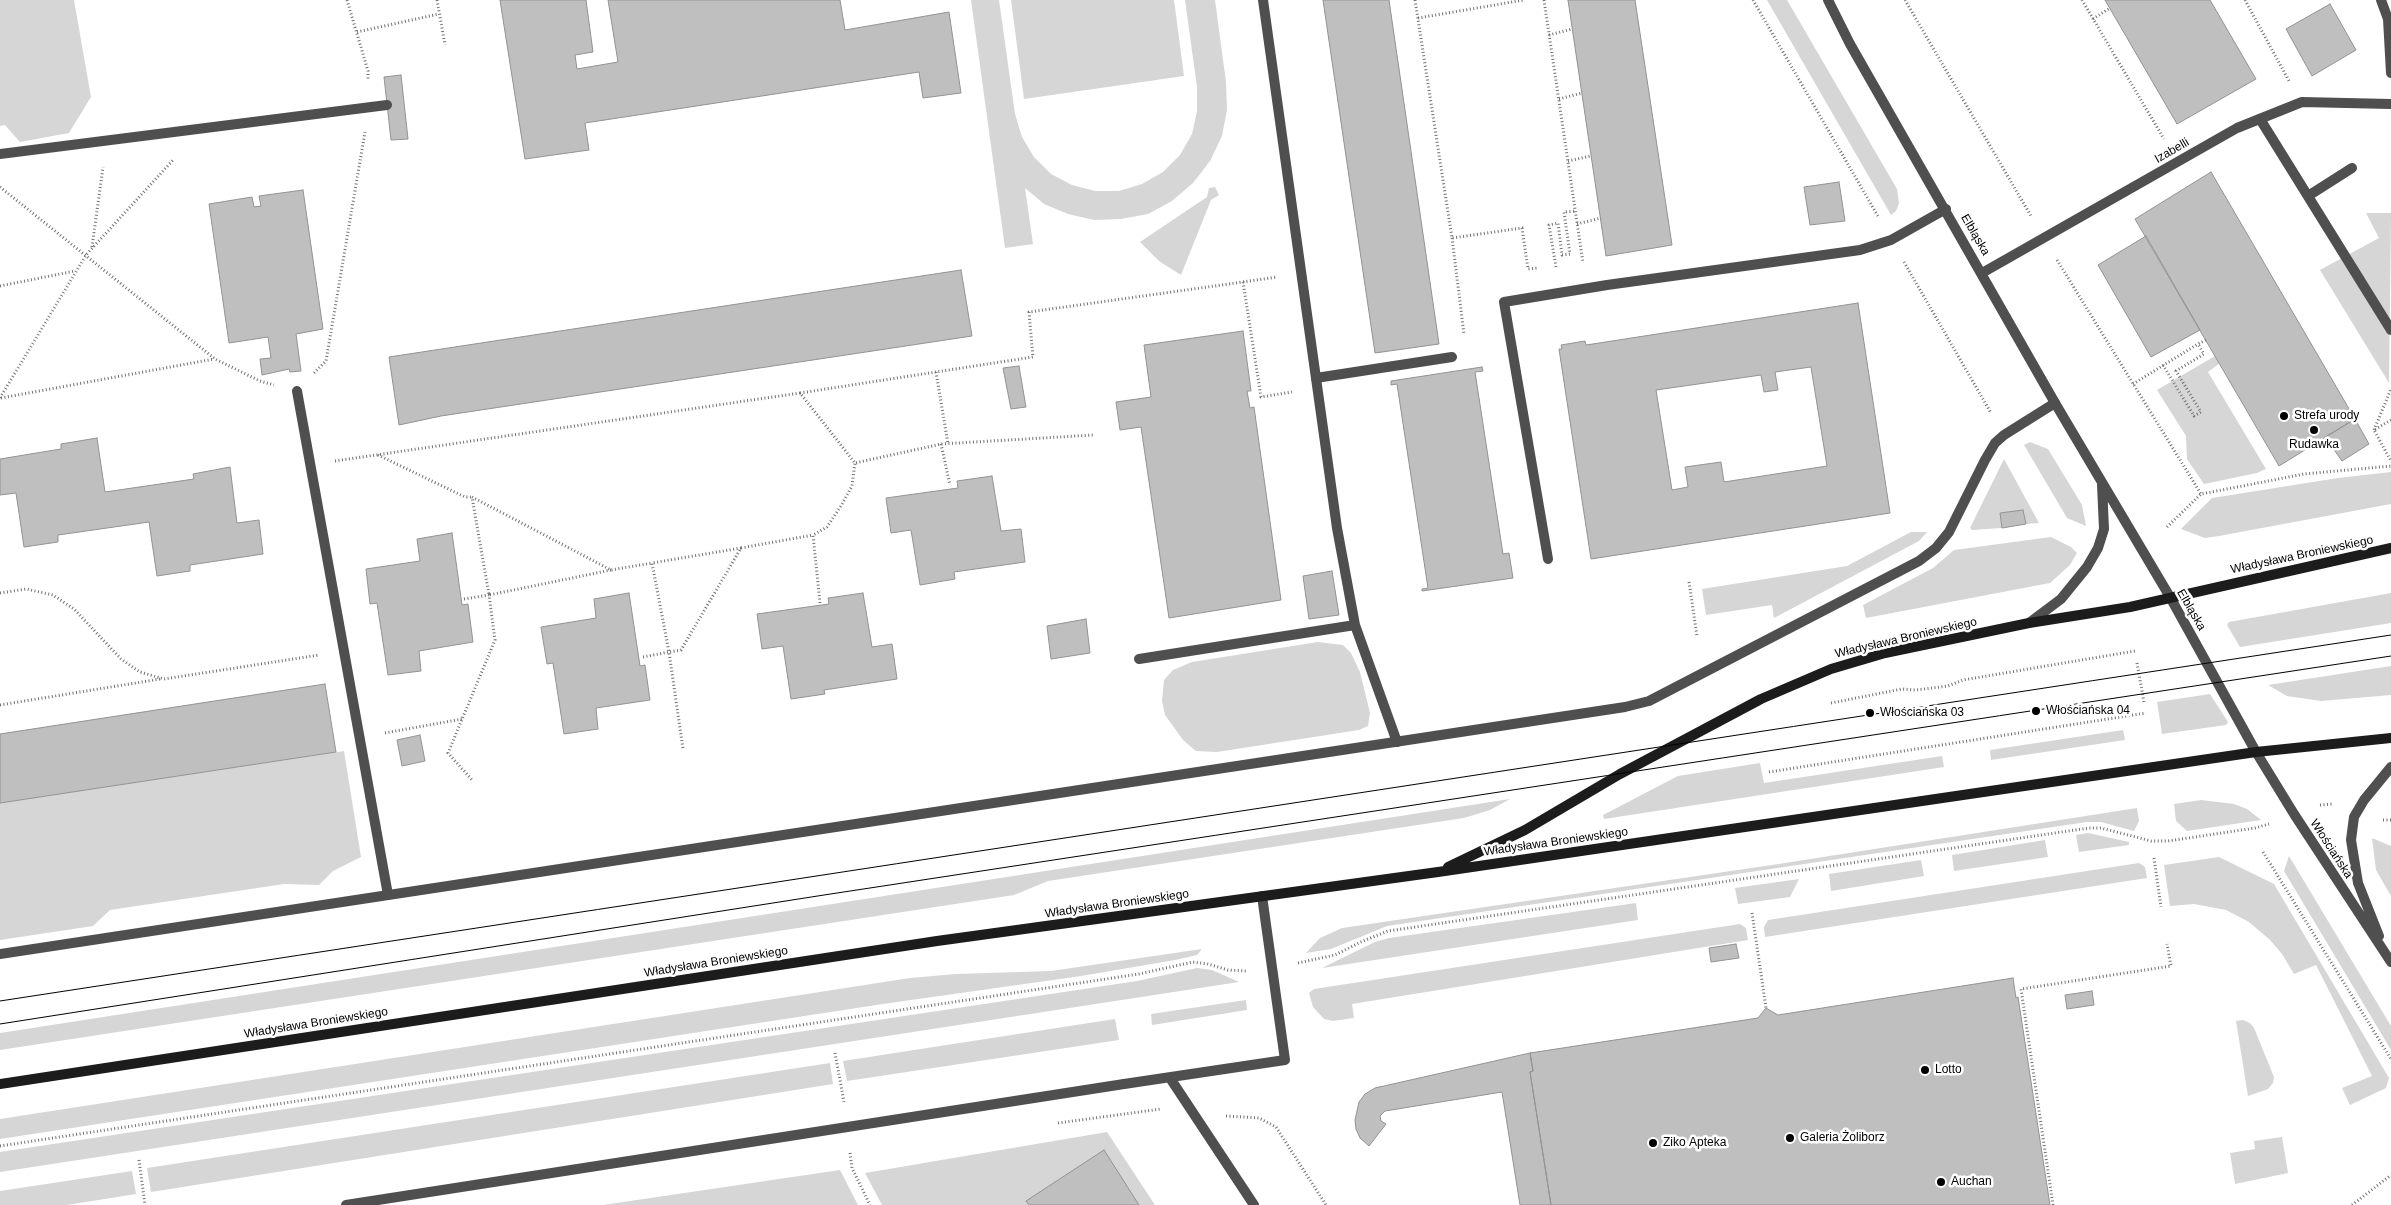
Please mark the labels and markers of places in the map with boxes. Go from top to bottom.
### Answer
place label: Strefa urody [2294,409,2359,423]
marker: Strefa urody [2278,410,2290,422]
marker: Rudawka [2308,424,2320,436]
place label: Rudawka [2289,438,2339,452]
place label: Włościańska 04 [2046,704,2130,718]
marker: Włościańska 04 [2030,705,2042,717]
place label: Włościańska 03 [1880,706,1964,720]
marker: Włościańska 03 [1864,707,1876,719]
place label: Lotto [1935,1063,1962,1077]
marker: Lotto [1919,1064,1931,1076]
place label: Galeria Żoliborz [1800,1131,1885,1145]
marker: Galeria Żoliborz [1784,1132,1796,1144]
place label: Ziko Apteka [1663,1136,1726,1150]
marker: Ziko Apteka [1647,1137,1659,1149]
place label: Auchan [1951,1175,1992,1189]
marker: Auchan [1935,1176,1947,1188]

